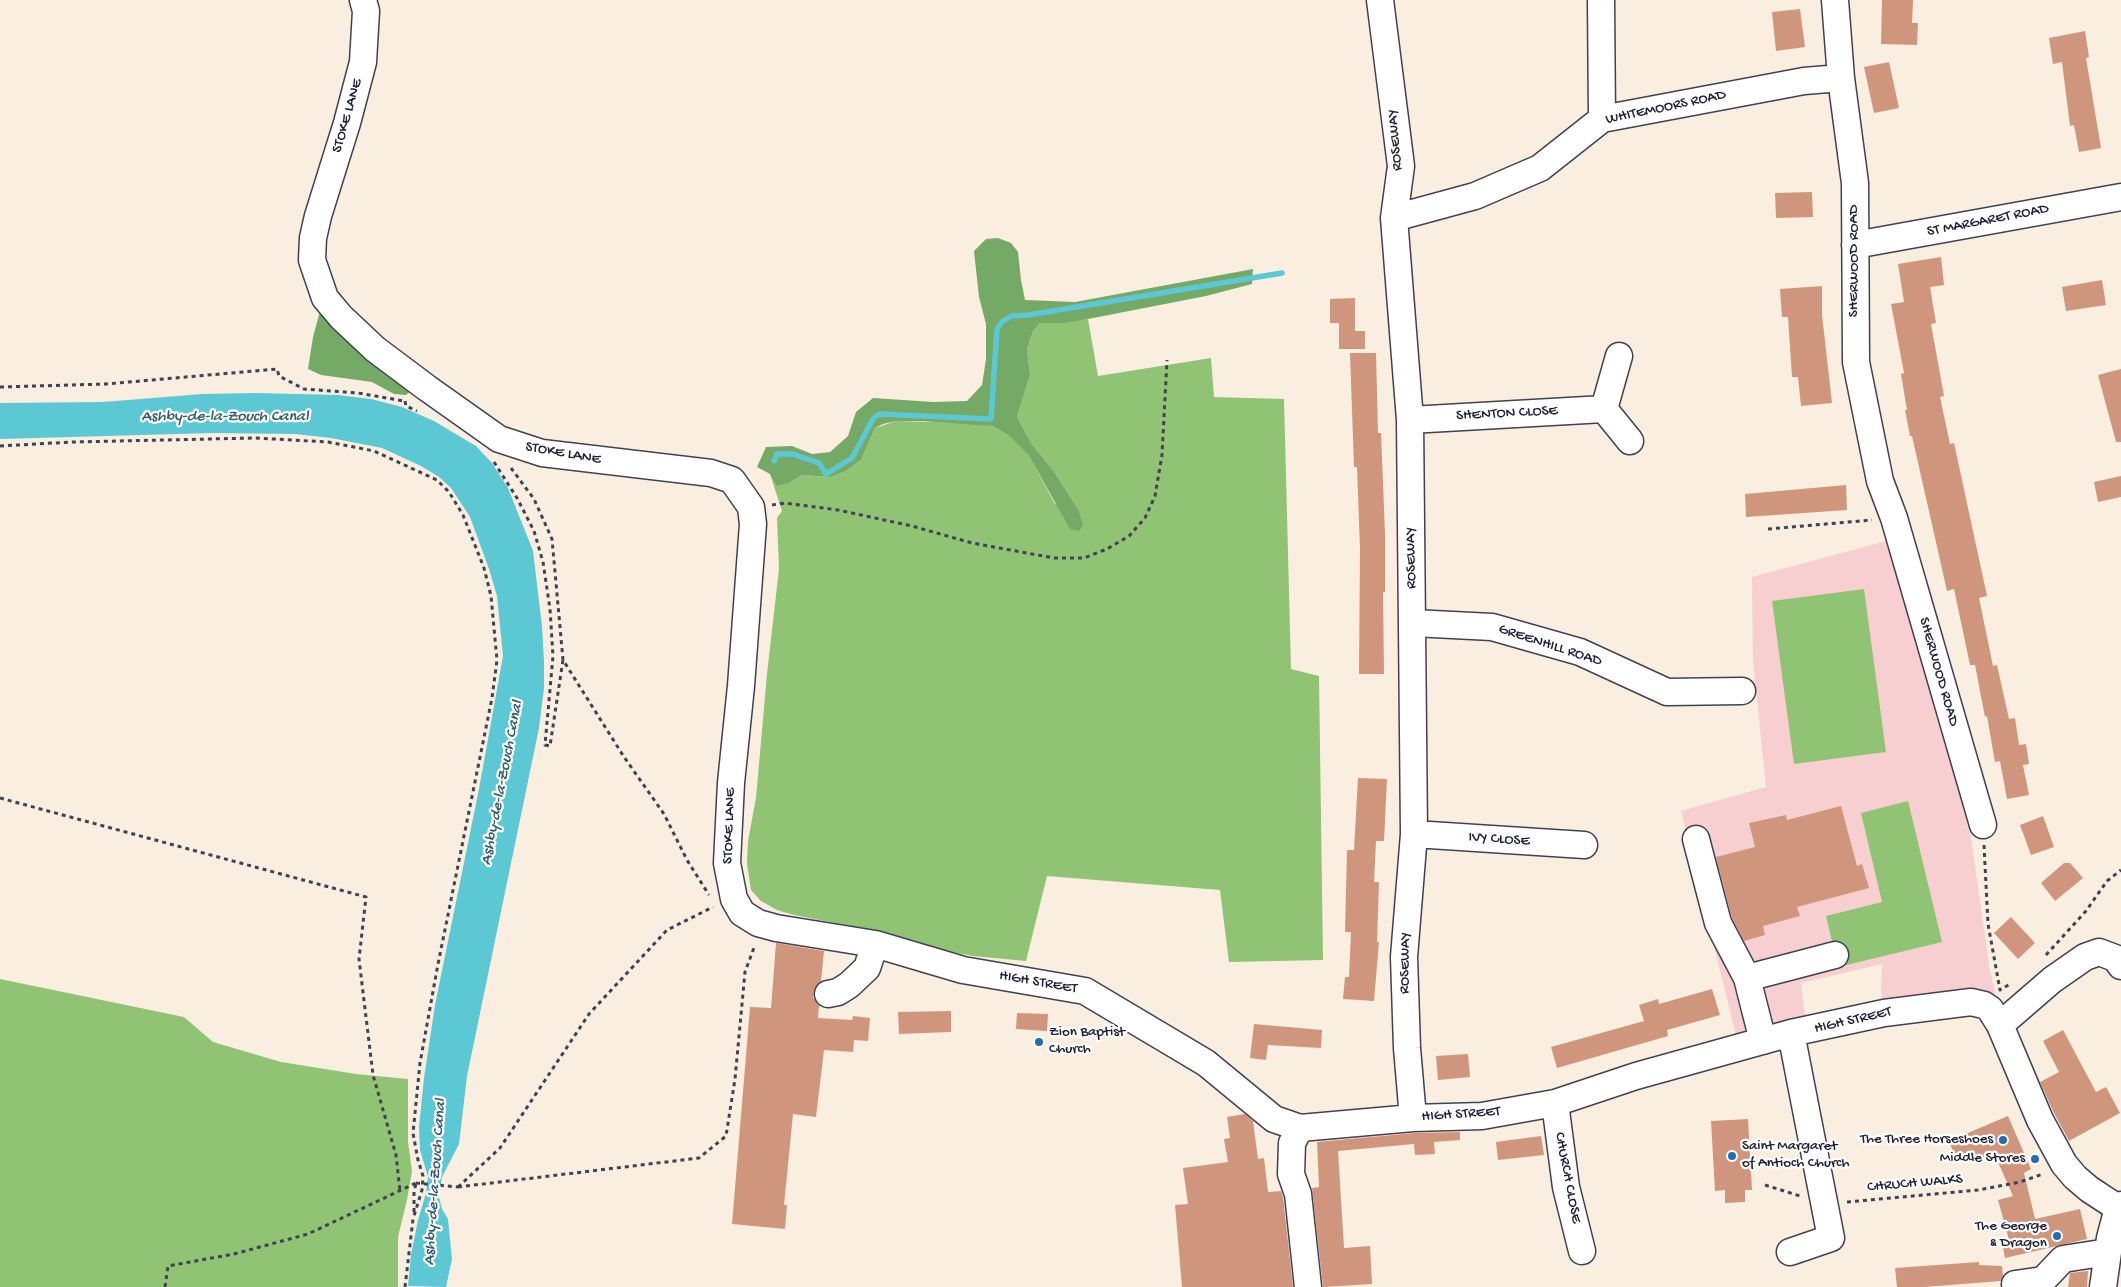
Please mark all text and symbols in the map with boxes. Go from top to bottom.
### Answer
street label: STOKE LANE [329,77,367,155]
street label: WHITEMOORS ROAD [1604,86,1728,130]
street label: ROSEWAY [1384,108,1408,172]
street label: ST MARGARET ROAD [1926,200,2050,242]
street label: SHERWOOD ROAD [1846,205,1864,317]
street label: SHENTON CLOSE [1456,402,1558,426]
water label: Ashby-de-la-Zouch Canal [142,408,308,428]
street label: STOKE LANE [524,439,602,469]
street label: ROSEWAY [1402,527,1422,589]
street label: SHERWOOD ROAD [1914,616,1962,728]
street label: GREENHILL ROAD [1496,621,1604,671]
water label: Ashby-de-la-Zouch Canal [478,699,528,867]
street label: STOKE LANE [720,788,740,864]
street label: IVY CLOSE [1468,829,1530,851]
street label: ROSEWAY [1396,932,1416,994]
street label: HIGH STREET [998,967,1078,999]
street label: HIGH STREET [1813,1003,1893,1039]
place label: Zion Baptist Church [1049,1024,1125,1059]
marker: Zion Baptist Church [1033,1036,1045,1048]
water label: Ashby-de-la-Zouch Canal [421,1098,451,1266]
street label: HIGH STREET [1421,1103,1501,1127]
street label: CHURCH CLOSE [1549,1131,1585,1225]
place label: The Three Horseshoes [1860,1131,1993,1149]
marker: The Three Horseshoes [1997,1134,2009,1146]
place label: Saint Margaret of Antioch Church [1742,1138,1849,1173]
marker: Saint Margaret of Antioch Church [1726,1150,1738,1162]
place label: Middle Stores [1940,1150,2025,1168]
marker: Middle Stores [2029,1153,2041,1165]
street label: CHRUCH WALKS [1867,1171,1963,1197]
place label: The George & Dragon [1975,1218,2047,1253]
marker: The George & Dragon [2051,1230,2063,1242]

